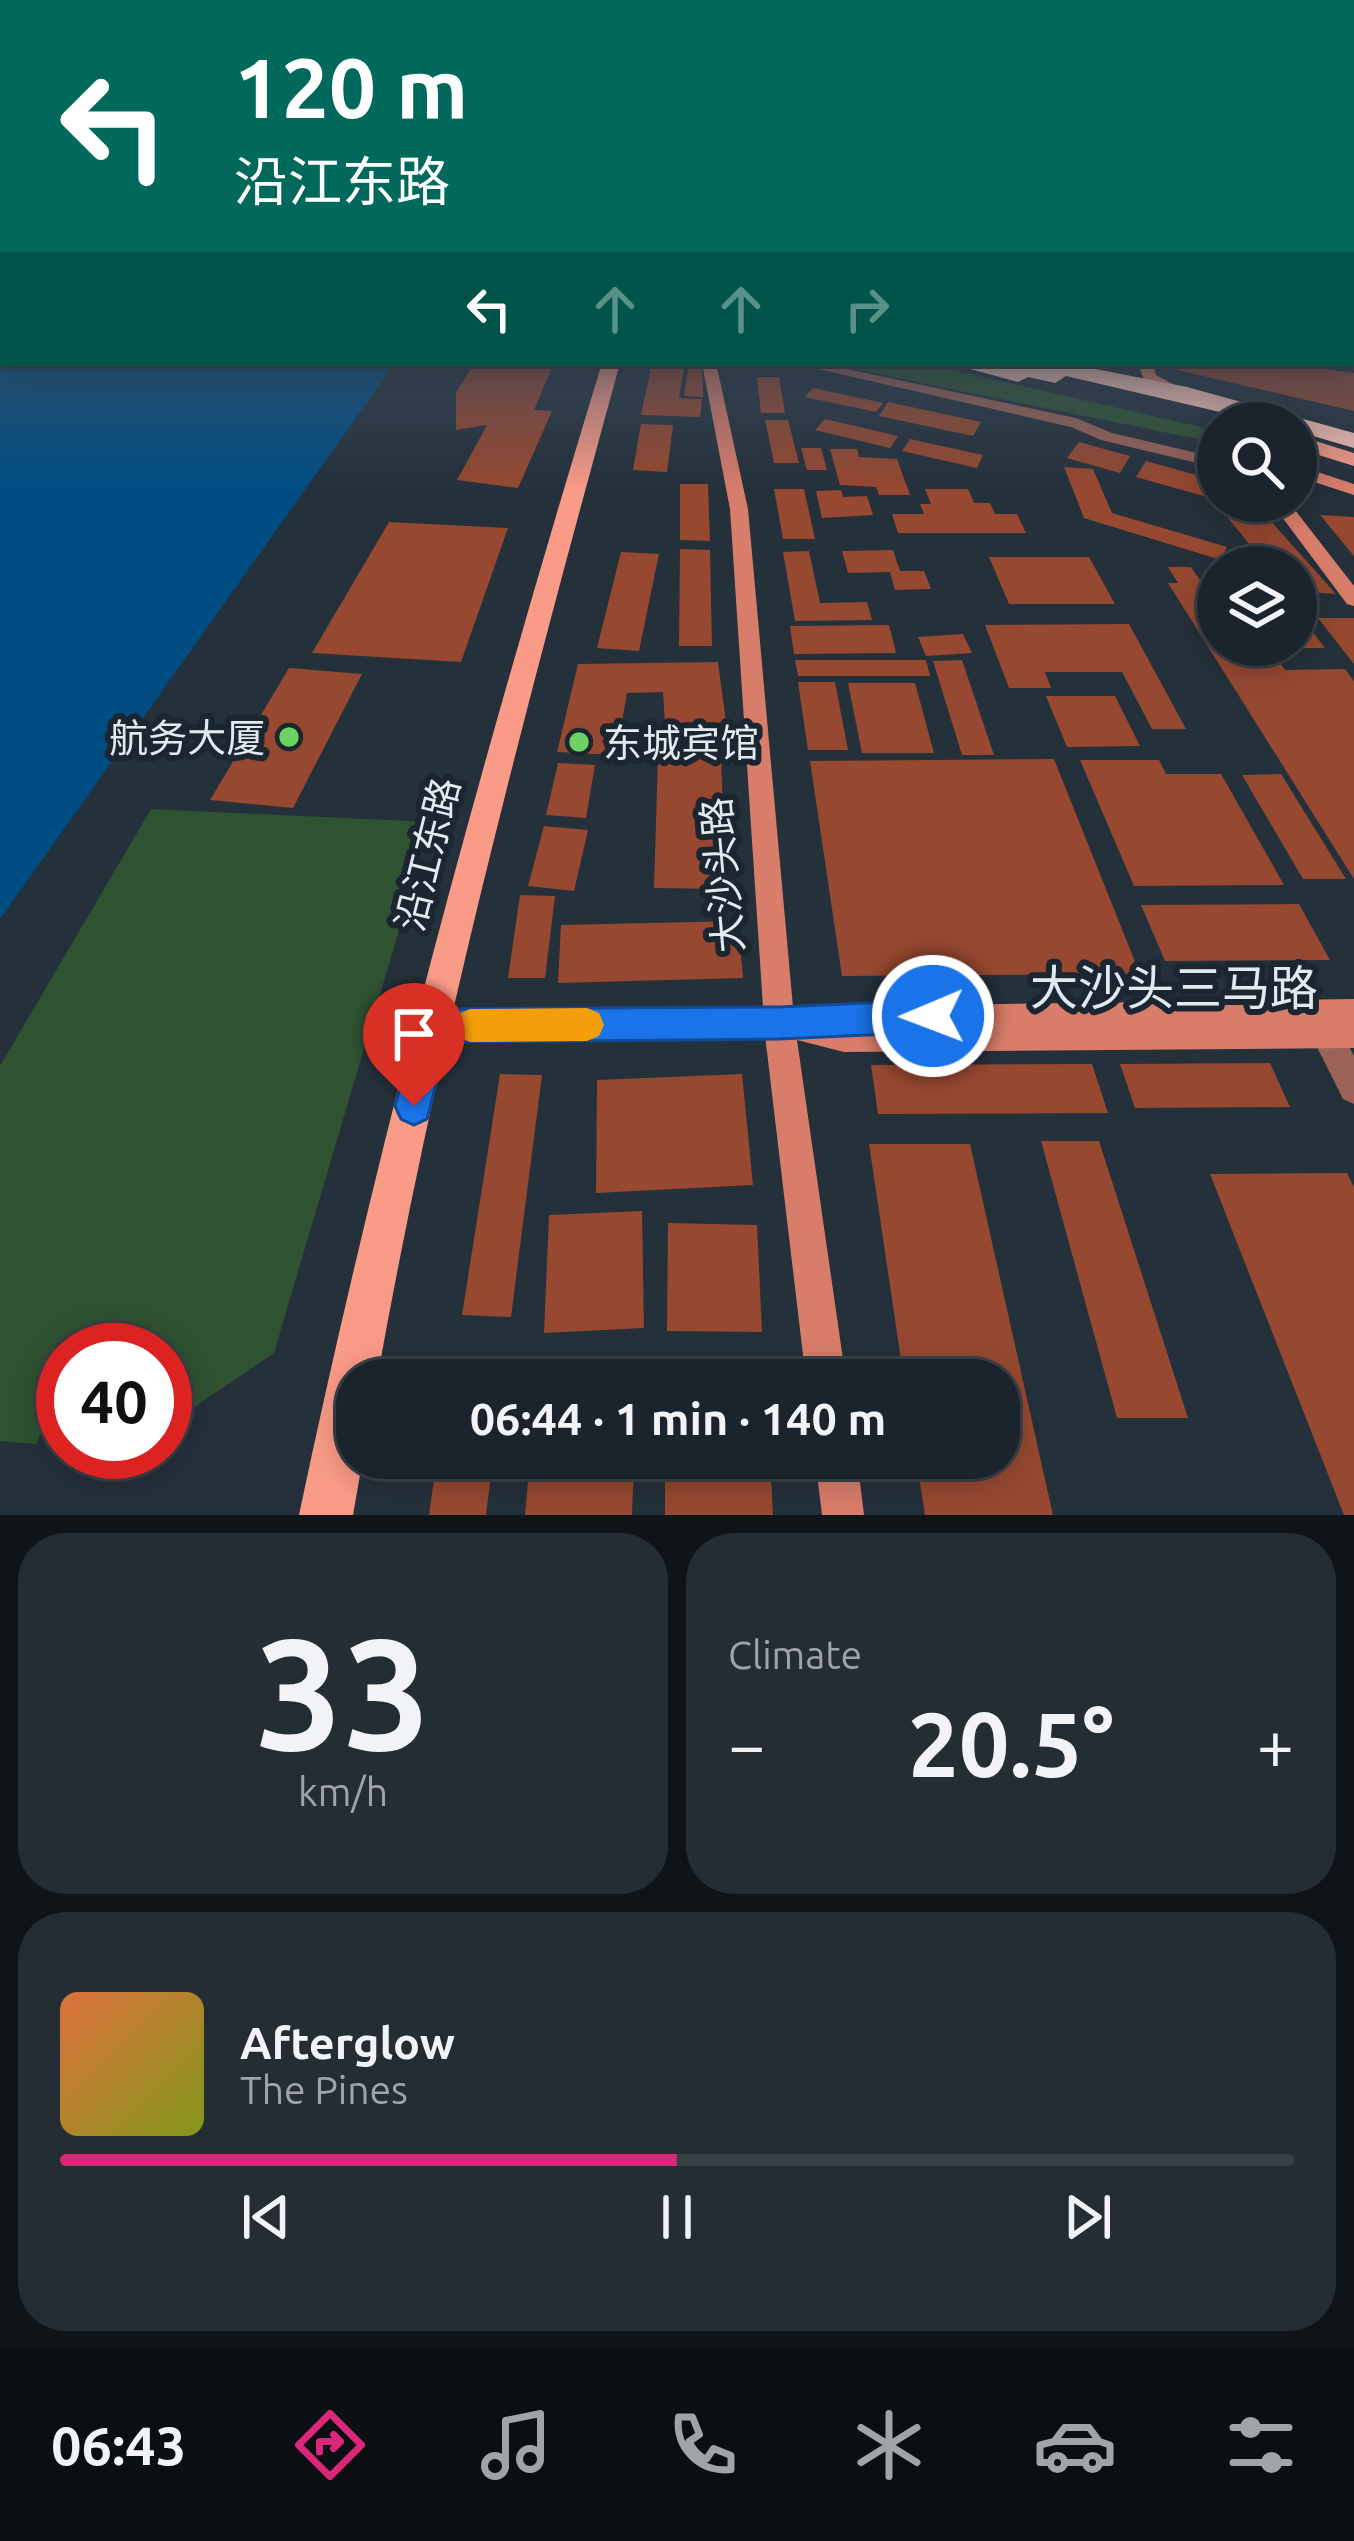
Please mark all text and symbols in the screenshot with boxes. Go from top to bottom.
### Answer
text: 120 m [234,40,468,134]
icon: left [36,48,192,204]
text: 沿江东路 [234,151,450,211]
icon: left [456,276,522,342]
icon: ahead [582,276,648,342]
icon: ahead [708,276,774,342]
icon: right [834,276,900,342]
map controls [1197,402,1317,666]
button: search [1197,402,1317,522]
button: layers [1197,546,1317,666]
place label: 航务大厦 [109,716,265,759]
place label: 东城宾馆 [603,721,759,764]
marker: 航务大厦 [276,724,302,750]
marker: 东城宾馆 [566,729,592,755]
street label: 沿江东路 [387,773,467,935]
street label: 大沙头路 [694,795,750,955]
position arrow [870,953,996,1079]
street label: 大沙头三马路 [1030,960,1318,1014]
pin [363,983,465,1106]
icon: arrive [381,1001,447,1067]
speed limit sign: 40 [36,1323,192,1479]
text: 06:44 · 1 min · 140 m [470,1393,886,1444]
text: 33 [255,1605,431,1779]
text: Climate [728,1633,862,1676]
text: 20.5° [908,1693,1114,1794]
text: − [728,1707,765,1781]
text: + [1257,1707,1294,1781]
text: km/h [298,1770,388,1813]
text: Afterglow [240,2017,455,2068]
text: The Pines [240,2068,408,2111]
icon: previous [233,2184,299,2250]
icon: pause [644,2184,710,2250]
icon: next [1055,2184,1121,2250]
icon: directions [288,2403,372,2487]
icon: music [474,2403,558,2487]
icon: phone [661,2403,745,2487]
icon: climate [847,2403,931,2487]
icon: car [1033,2403,1117,2487]
icon: filters [1219,2403,1303,2487]
text: 06:43 [51,2415,186,2475]

